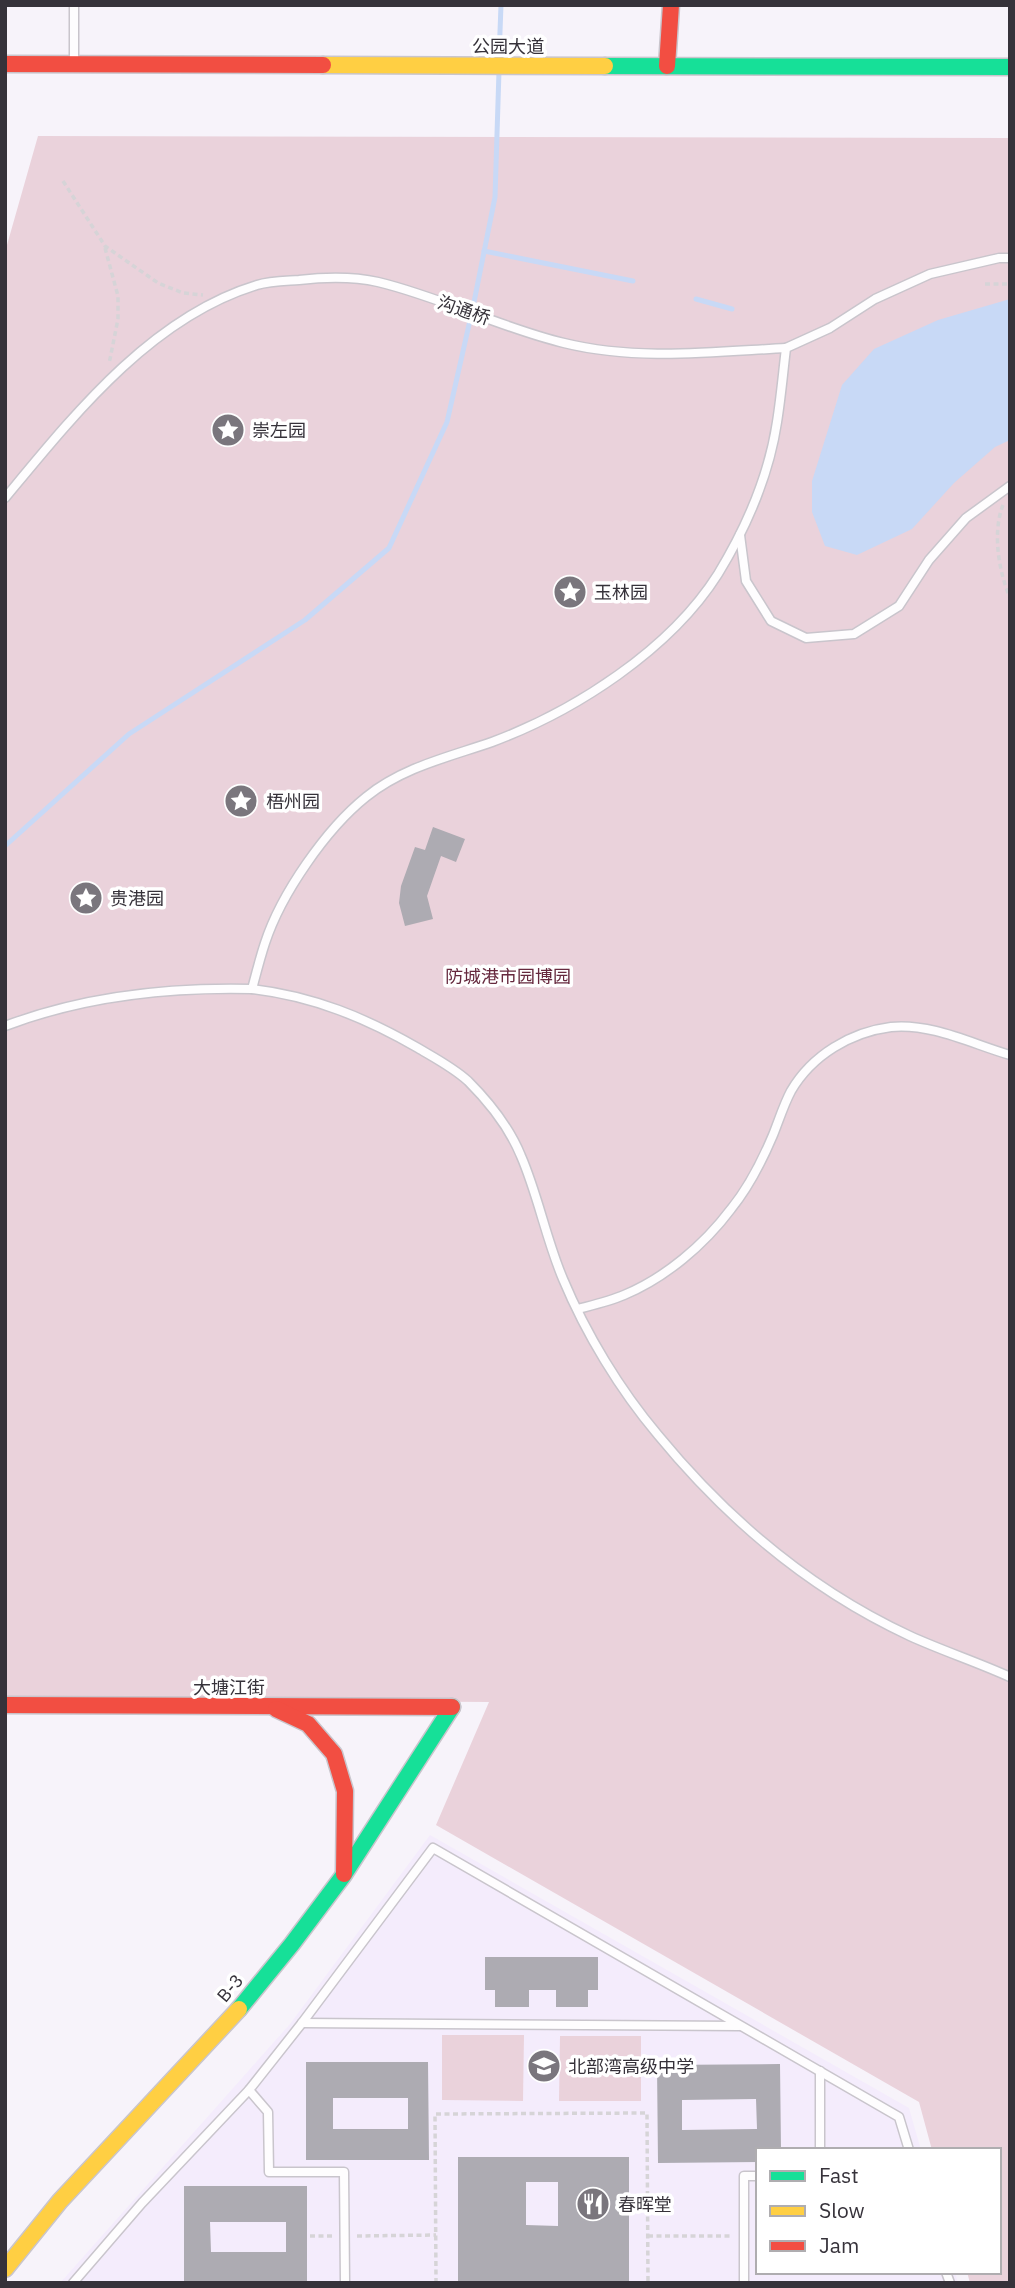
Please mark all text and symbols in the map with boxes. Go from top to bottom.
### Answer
street label: 公园大道 [472,35,544,58]
street label: 沟通桥 [435,290,493,330]
place icon: 崇左园 [209,411,247,449]
place label: 崇左园 [252,419,306,442]
place icon: 玉林园 [551,573,589,611]
place label: 玉林园 [594,581,648,604]
place icon: 梧州园 [222,782,260,820]
place label: 梧州园 [266,790,320,813]
place icon: 贵港园 [67,879,105,917]
place label: 贵港园 [110,887,164,910]
park label: 防城港市园博园 [445,965,571,988]
street label: 大塘江街 [193,1676,265,1699]
street label: B-3 [212,1969,248,2007]
school or university icon: 北部湾高级中学 [525,2047,563,2085]
place label: 北部湾高级中学 [568,2055,694,2078]
legend [756,2148,1001,2274]
text: Fast [819,2161,859,2189]
restaurant icon: 春晖堂 [574,2185,612,2223]
place label: 春晖堂 [618,2193,672,2216]
text: Slow [819,2196,865,2224]
text: Jam [819,2231,859,2259]

